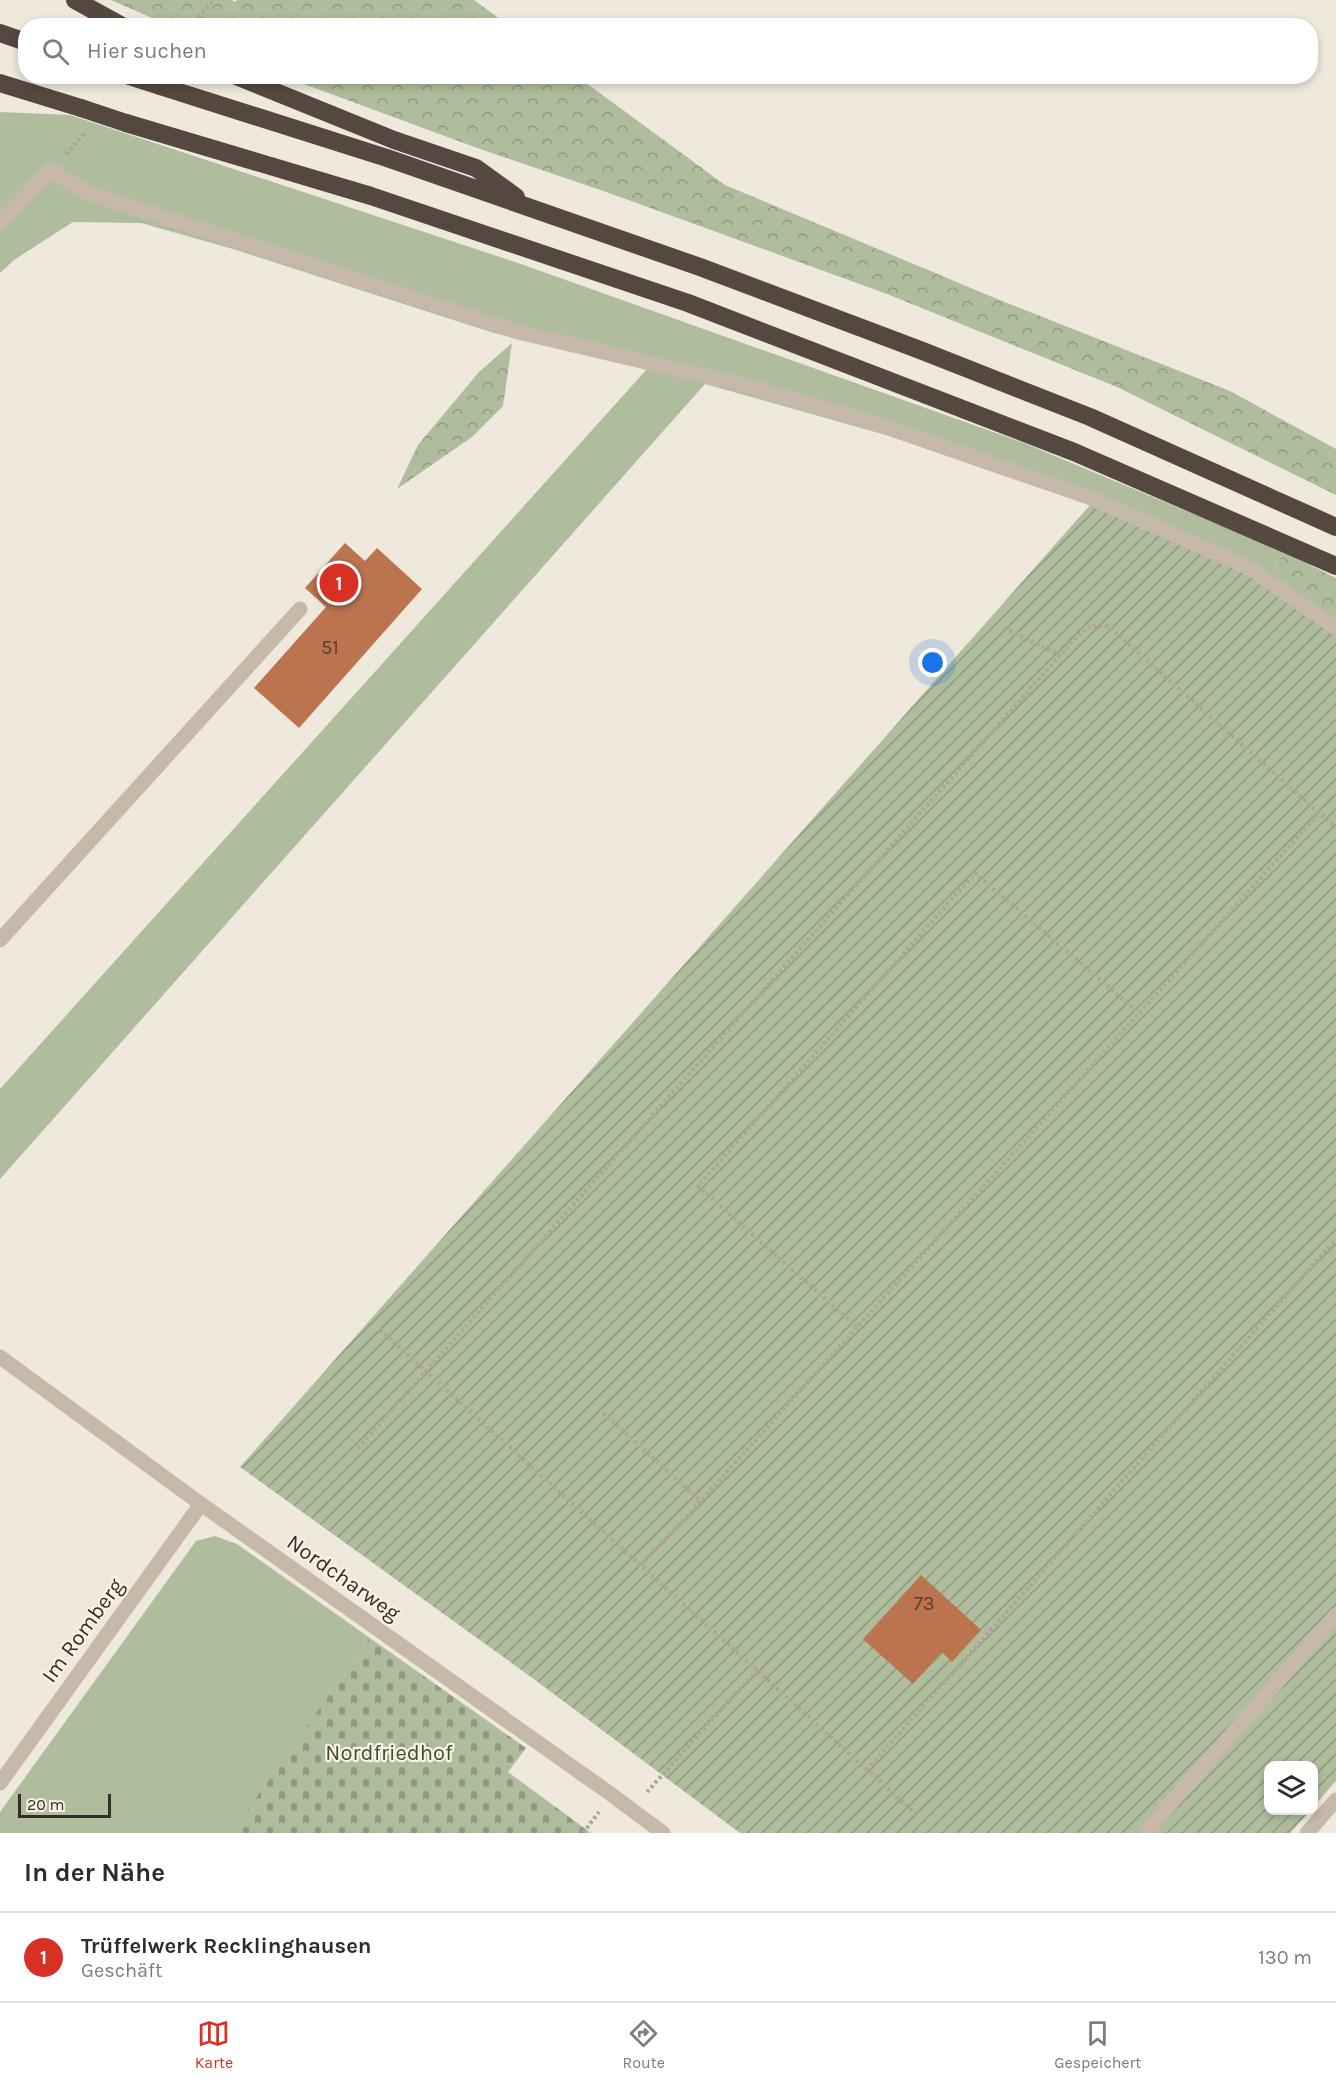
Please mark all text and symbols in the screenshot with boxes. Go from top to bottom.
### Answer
search box [18,18,1318,84]
icon: search [39,35,72,68]
text: Hier suchen [87,38,207,64]
pin: 1 [320,560,358,606]
house number: 51 [321,636,339,659]
your location [918,648,947,677]
street label: Nordcharweg [282,1529,406,1627]
street label: Im Romberg [36,1573,130,1688]
house number: 73 [913,1592,935,1615]
park label: Nordfriedhof [325,1740,453,1766]
map controls [1264,1761,1318,1815]
button: layers [1264,1761,1318,1815]
scale bar [18,1791,111,1818]
text: 20 m [27,1795,65,1814]
text: In der Nähe [24,1857,165,1888]
text: Trüffelwerk Recklinghausen [81,1933,372,1959]
text: 1 [40,1946,47,1969]
text: 130 m [1258,1946,1312,1969]
text: Geschäft [81,1959,162,1982]
tab: Karte [195,2017,233,2072]
tab: Route [622,2017,665,2072]
tab: Gespeichert [1054,2017,1141,2072]

